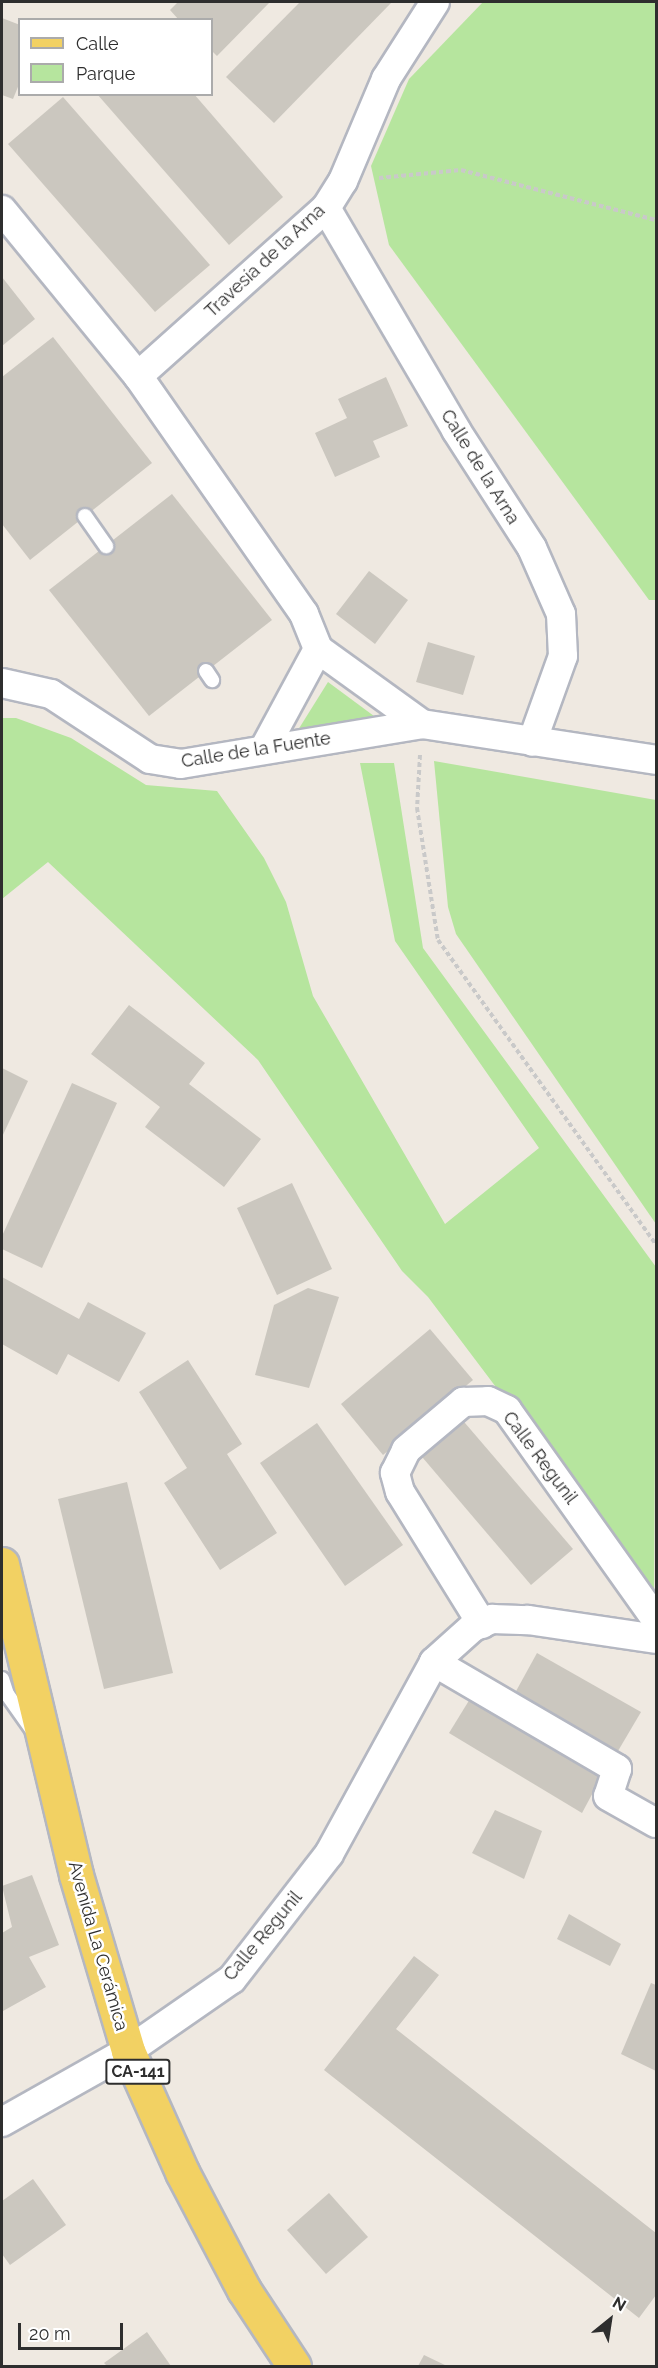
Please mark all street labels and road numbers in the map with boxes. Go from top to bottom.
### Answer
street label: Travesía de la Arna [200,200,330,322]
street label: Calle de la Arna [436,405,524,529]
street label: Calle de la Fuente [180,728,332,772]
street label: Calle Regunil [498,1407,582,1509]
street label: Avenida La Cerámica [63,1859,133,2033]
street label: Calle Regunil [219,1887,307,1985]
road number: CA-141 [105,2059,171,2085]

